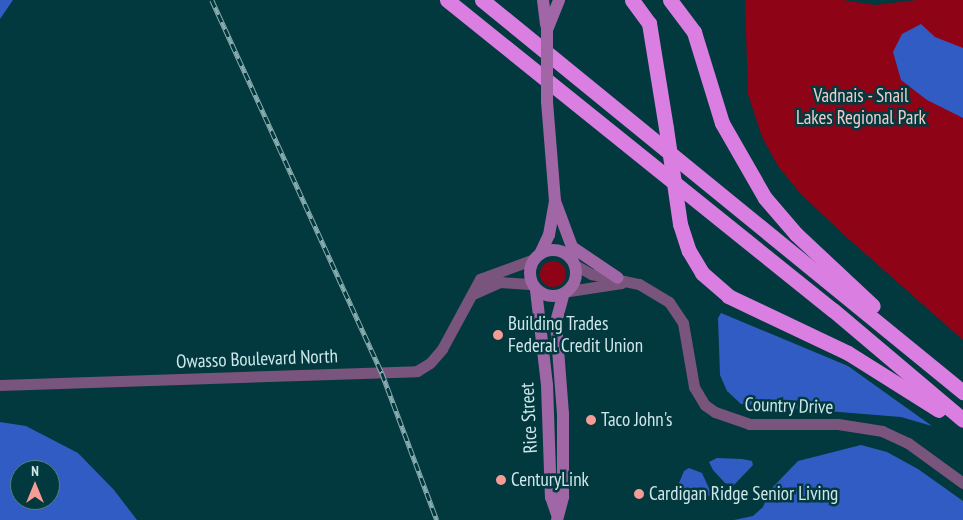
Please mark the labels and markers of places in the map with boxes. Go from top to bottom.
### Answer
place label: Building Trades Federal Credit Union [508,313,643,357]
marker: Building Trades Federal Credit Union [492,329,504,341]
place label: Taco John's [601,409,673,431]
marker: Taco John's [585,414,597,426]
place label: CenturyLink [511,469,589,491]
marker: CenturyLink [495,474,507,486]
place label: Cardigan Ridge Senior Living [649,483,838,505]
marker: Cardigan Ridge Senior Living [633,488,645,500]

